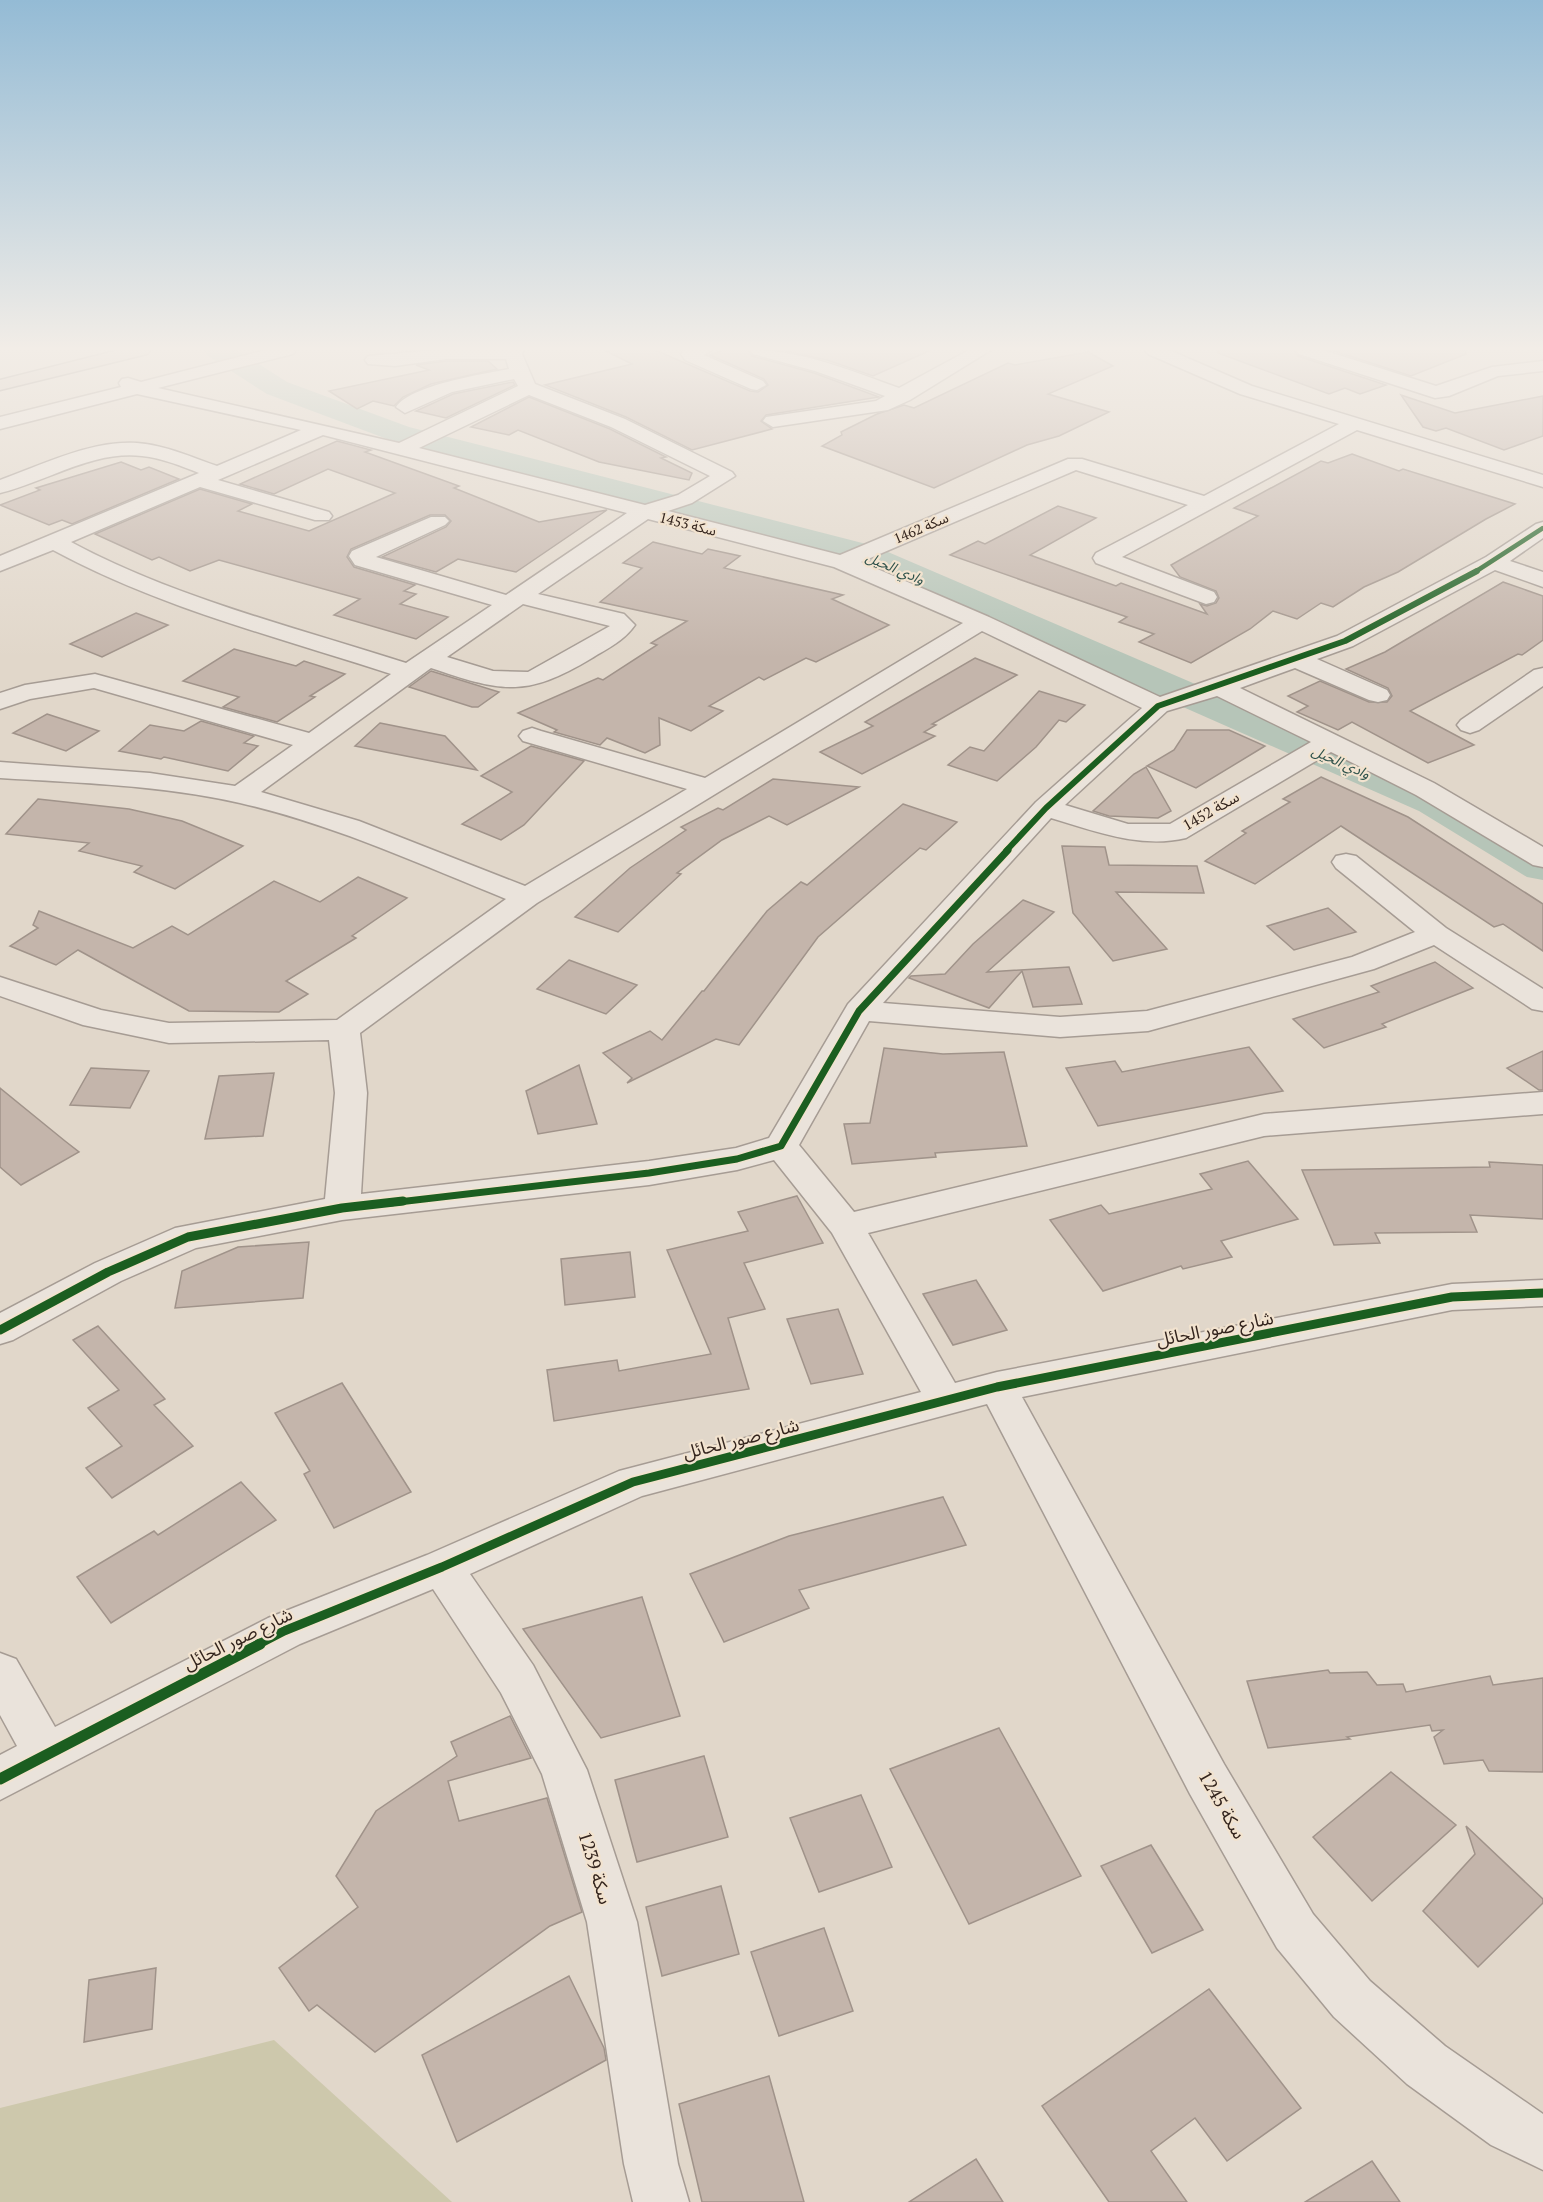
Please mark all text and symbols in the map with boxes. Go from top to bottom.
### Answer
street label: سكة 1453 [658,507,719,540]
street label: سكة 1462 [890,507,951,548]
water label: وادي الحيل [862,547,927,590]
water label: وادي الحيل [1308,740,1373,785]
street label: سكة 1452 [1179,786,1243,834]
street label: شارع صور الحائل [1154,1305,1276,1354]
street label: شارع صور الحائل [680,1412,802,1467]
street label: شارع صور الحائل [179,1601,298,1678]
street label: سكة 1245 [1194,1766,1252,1843]
street label: سكة 1239 [574,1828,618,1907]

